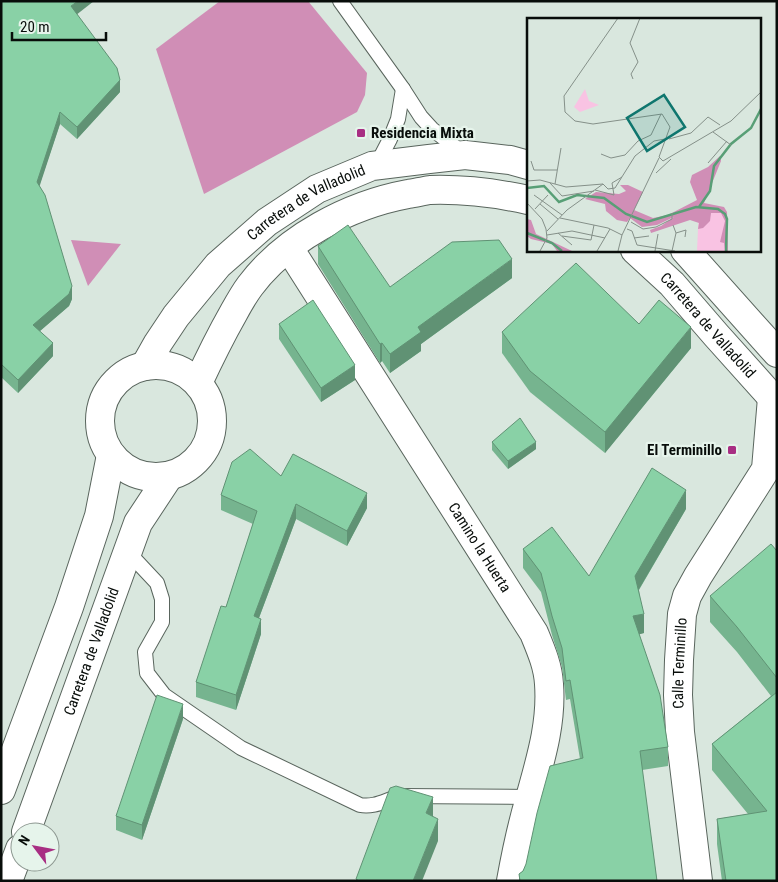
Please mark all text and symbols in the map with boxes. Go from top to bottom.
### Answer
scale bar [12,10,106,42]
text: 20 m [20,18,50,36]
inset map [527,18,760,251]
place label: Residencia Mixta [371,124,474,142]
marker: Residencia Mixta [355,127,367,139]
street label: Carretera de Valladolid [243,161,368,244]
street label: Carretera de Valladolid [657,269,759,382]
place label: El Terminillo [647,441,722,459]
marker: El Terminillo [726,444,738,456]
street label: Camino la Huerta [444,499,515,596]
street label: Carretera de Valladolid [60,585,123,718]
street label: Calle Terminillo [669,617,691,709]
north arrow [10,822,60,872]
text: N [15,832,33,848]

